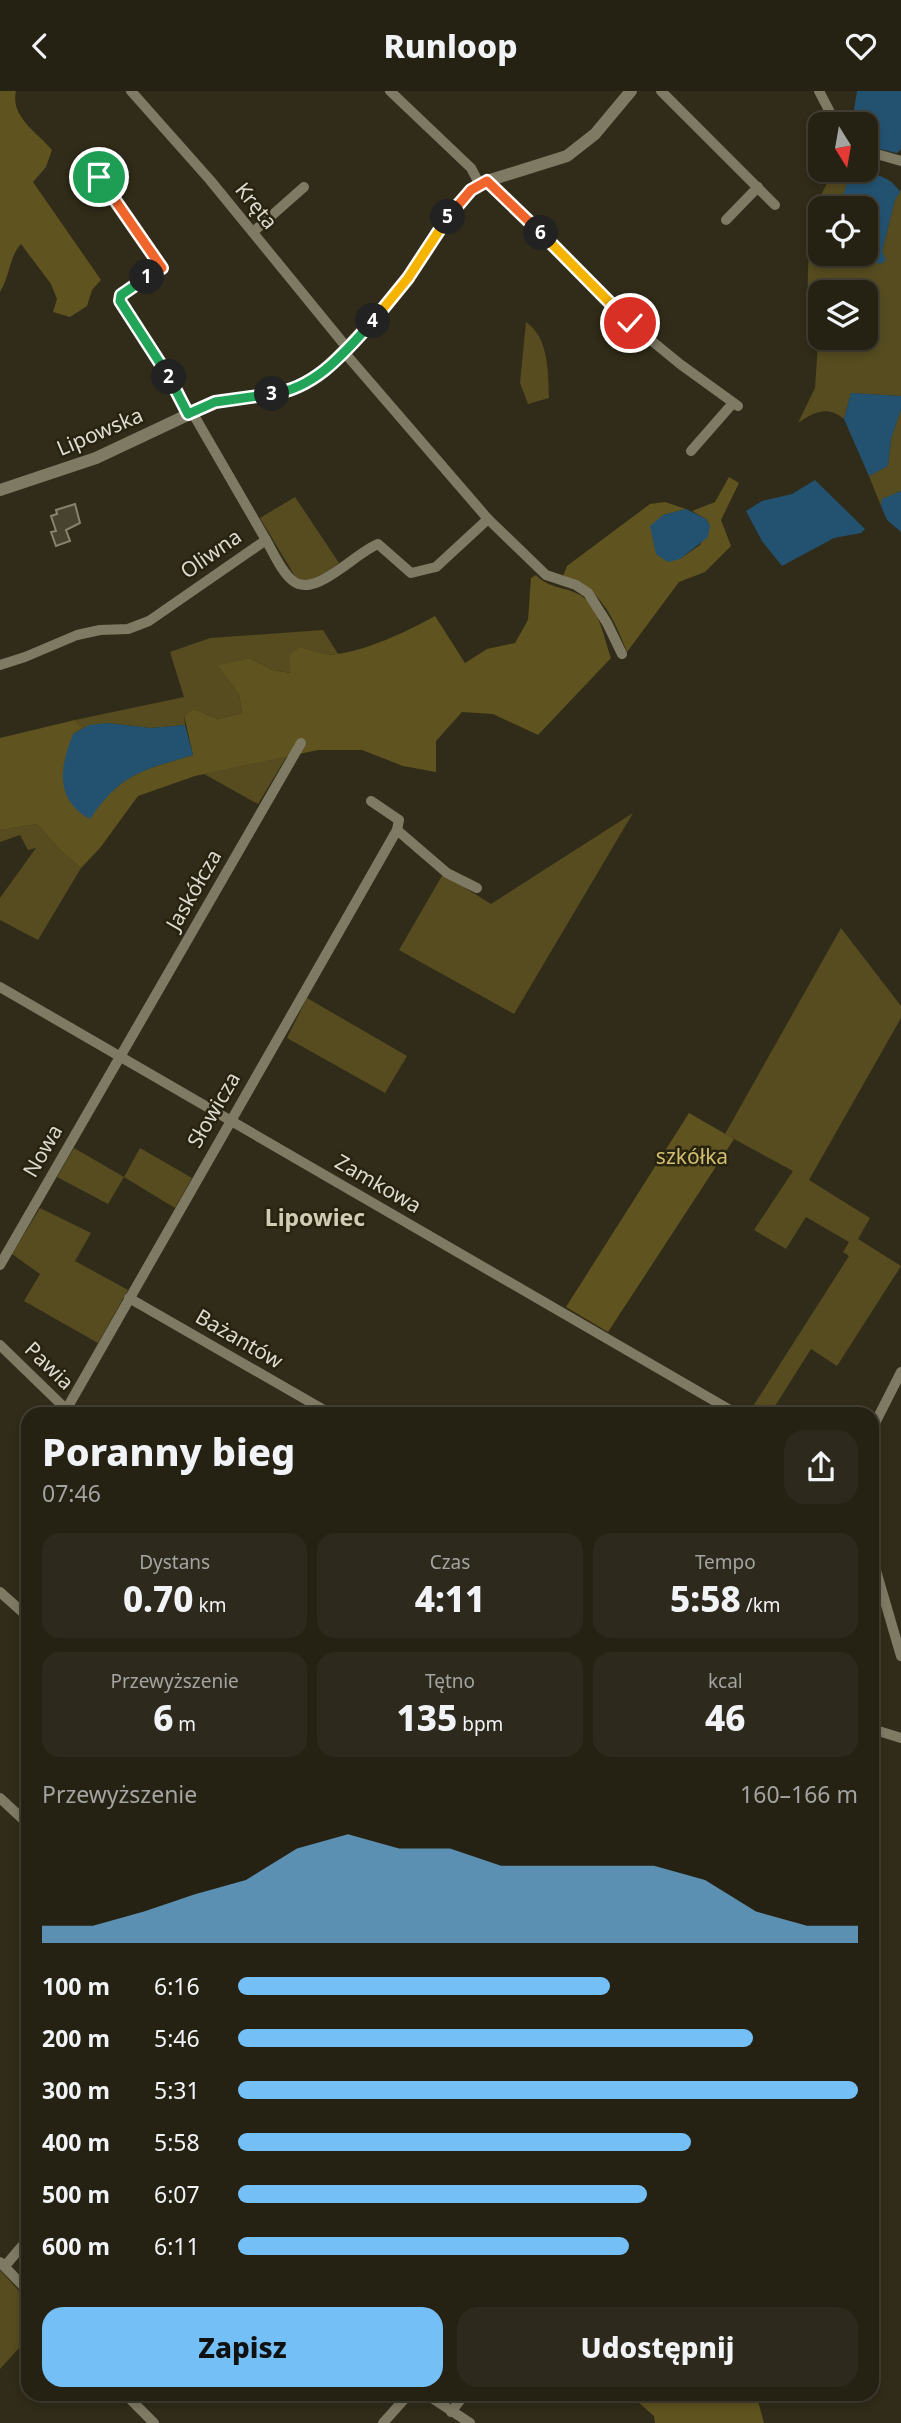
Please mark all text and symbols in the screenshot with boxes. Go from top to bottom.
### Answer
text: Runloop [383,24,518,67]
icon: back [21,27,59,65]
icon: heart [842,27,880,65]
north arrow [808,112,878,182]
map controls [808,112,878,350]
pin [69,147,129,207]
icon: arrive [80,158,118,196]
street label: Kręta [229,176,284,235]
button: locate [808,196,878,266]
pin: 5 [430,199,466,235]
text: 5 [442,203,453,229]
pin: 6 [524,215,558,251]
text: 6 [535,219,546,245]
pin: 1 [130,259,164,295]
text: 1 [141,263,152,289]
button: layers [808,280,878,350]
pin [600,293,660,353]
pin: 4 [356,303,390,338]
icon: check [611,304,649,342]
text: 4 [367,307,378,333]
pin: 2 [152,359,186,395]
text: 2 [163,363,174,389]
pin: 3 [254,377,290,411]
text: 3 [266,380,277,406]
street label: Lipowska [52,400,147,462]
street label: Oliwna [174,522,247,584]
street label: Jaskółcza [158,844,227,937]
street label: Słowicza [180,1067,246,1152]
street label: Nowa [16,1119,68,1182]
park label: szkółka [656,1142,728,1170]
street label: Zamkowa [330,1147,427,1219]
district label: Lipowiec [265,1201,365,1233]
street label: Bażantów [191,1302,289,1375]
street label: Pawia [19,1335,80,1396]
text: Poranny bieg [42,1425,295,1477]
button: share [784,1430,858,1504]
text: 07:46 [42,1477,101,1509]
text: Dystans [139,1549,210,1575]
text: Czas [430,1549,470,1575]
text: Tempo [695,1549,756,1575]
text: 0.70 [123,1575,194,1622]
text: 4:11 [415,1575,485,1622]
text: 5:58 [670,1575,741,1622]
text: km [194,1592,226,1618]
text: /km [741,1592,781,1618]
text: Przewyższenie [111,1668,239,1694]
text: Tętno [425,1668,475,1694]
text: kcal [708,1668,743,1694]
text: 6 [153,1694,173,1741]
text: 135 [397,1694,457,1741]
text: 46 [705,1694,746,1741]
text: m [173,1711,196,1737]
text: bpm [457,1711,503,1737]
text: Przewyższenie [42,1778,197,1810]
text: 160–166 m [740,1778,858,1810]
text: 100 m [42,1970,110,2002]
text: 6:16 [154,1970,200,2002]
text: 200 m [42,2022,110,2054]
text: 5:46 [154,2022,200,2054]
text: 300 m [42,2074,110,2106]
text: 5:31 [154,2074,200,2106]
text: 400 m [42,2126,110,2158]
text: 5:58 [154,2126,200,2158]
text: 500 m [42,2178,110,2210]
text: 6:07 [154,2178,200,2210]
text: 600 m [42,2230,110,2262]
text: 6:11 [154,2230,200,2262]
button: Zapisz [42,2307,443,2387]
button: Udostępnij [457,2307,858,2387]

